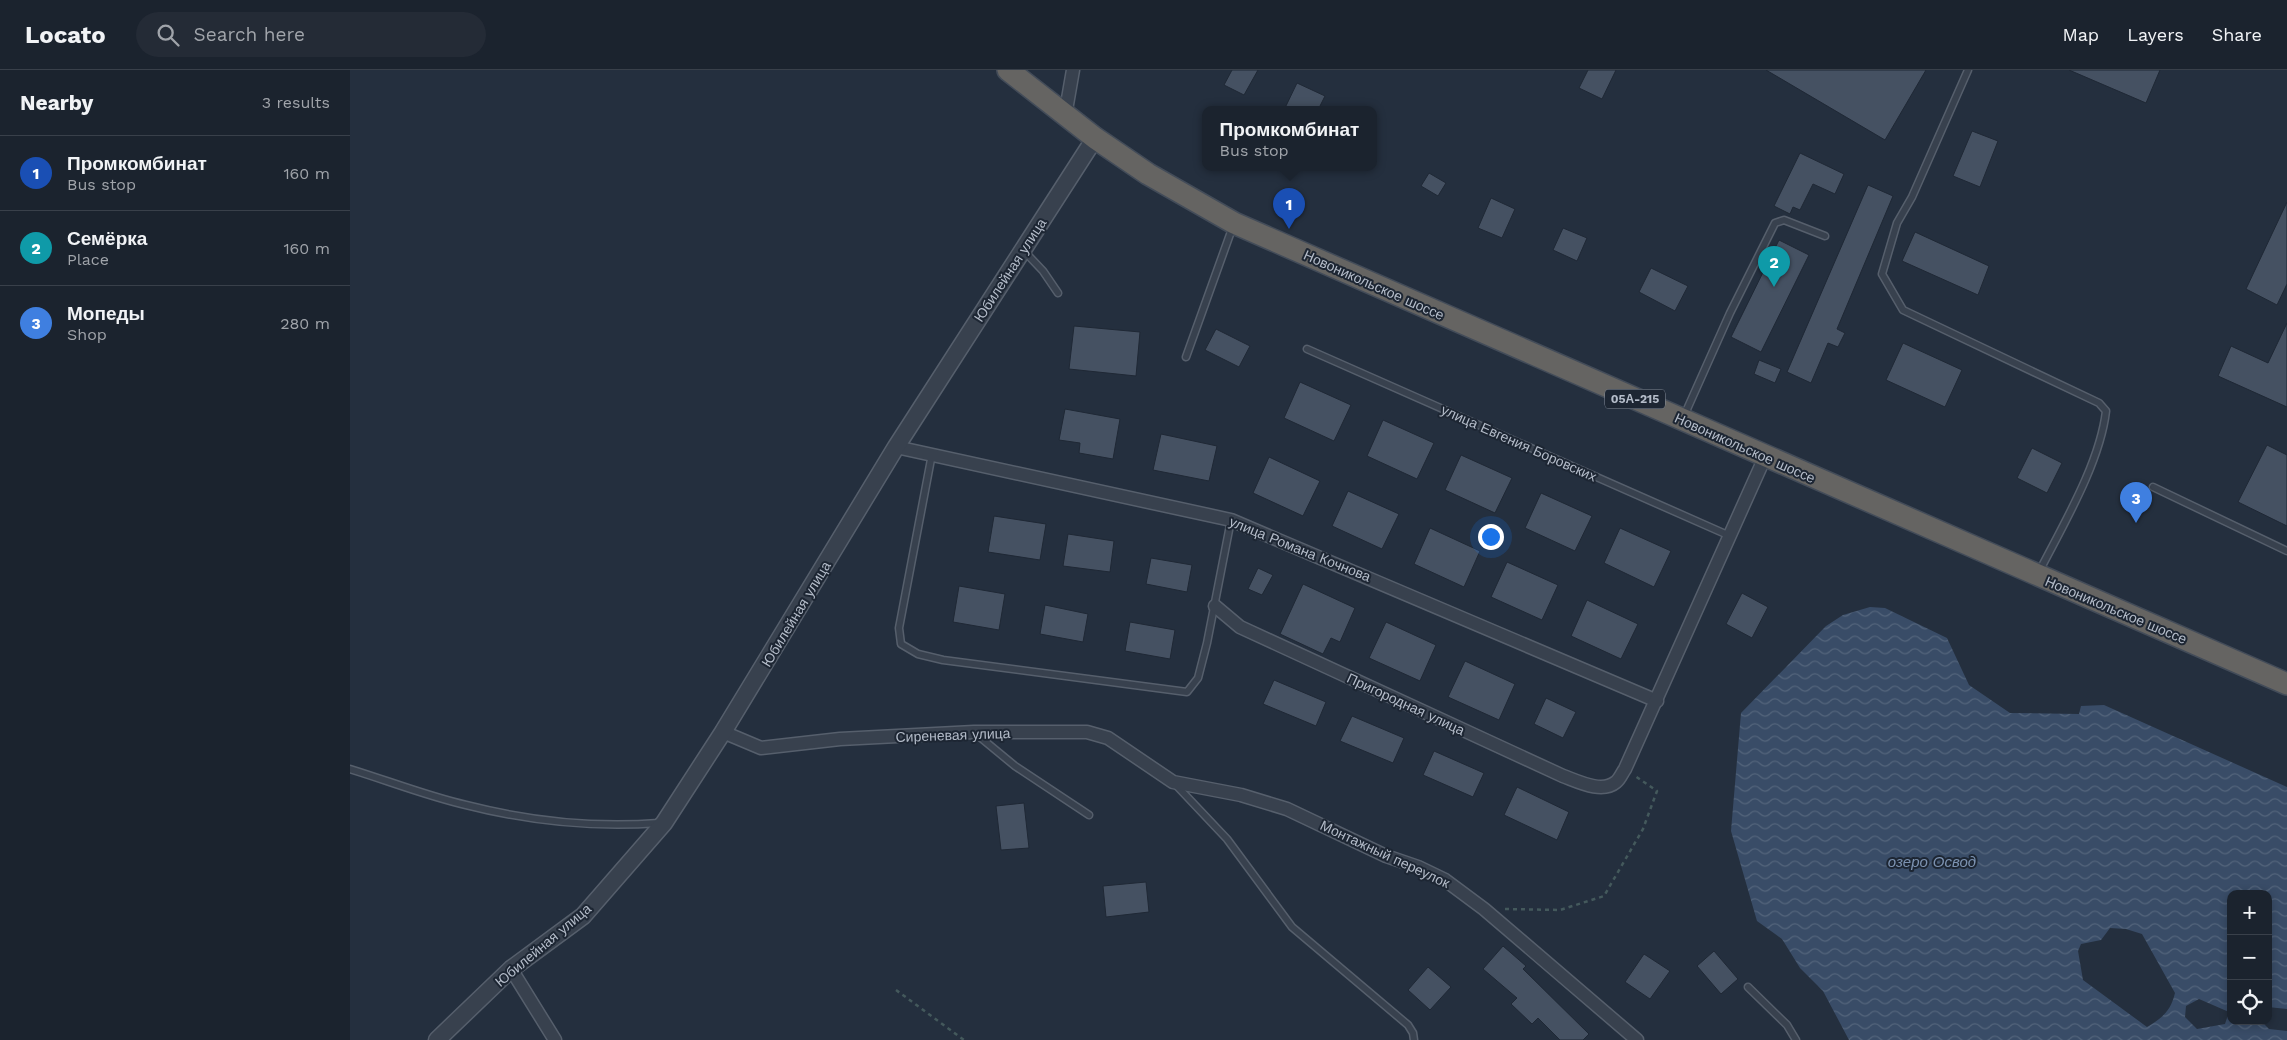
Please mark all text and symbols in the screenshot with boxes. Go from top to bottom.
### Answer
search box [136,12,486,57]
text: Locato [25,21,106,49]
icon: search [154,21,182,49]
text: Search here [194,23,305,46]
text: Map [2062,24,2099,45]
text: Layers [2127,24,2184,45]
text: Share [2212,24,2262,45]
text: Nearby [20,90,93,115]
text: 3 results [262,93,330,112]
popup [1202,106,1377,171]
text: Промкомбинат [1220,118,1359,141]
text: Bus stop [1220,141,1289,160]
text: Промкомбинат [67,152,207,175]
text: 1 [33,164,39,183]
text: 160 m [283,164,330,183]
text: Bus stop [67,175,136,194]
pin: 1 [1273,188,1305,229]
street label: Юбилейная улица [971,215,1050,325]
text: Семёрка [67,227,147,250]
text: 2 [31,239,41,258]
text: 160 m [283,239,330,258]
pin: 2 [1758,246,1790,287]
street label: Новоникольское шоссе [1301,247,1447,323]
text: Place [67,250,109,269]
text: Мопеды [67,302,145,325]
text: 3 [31,314,41,333]
text: 280 m [280,314,330,333]
text: Shop [67,325,107,344]
road number: 05А-215 [1605,390,1665,408]
street label: улица Евгения Боровских [1439,401,1599,485]
street label: Новоникольское шоссе [1672,410,1818,486]
pin: 3 [2120,482,2152,523]
street label: улица Романа Кочнова [1227,513,1373,585]
your location [1478,524,1504,550]
street label: Юбилейная улица [758,558,834,670]
street label: Новоникольское шоссе [2043,573,2189,647]
street label: Пригородная улица [1345,670,1468,738]
street label: Сиреневая улица [895,725,1011,745]
street label: Монтажный переулок [1318,817,1453,891]
water label: озеро Освод [1888,853,1976,871]
map controls [2227,890,2272,1025]
button: + [2227,890,2272,935]
street label: Юбилейная улица [492,900,594,990]
button: − [2227,935,2272,980]
button: locate [2227,980,2272,1025]

